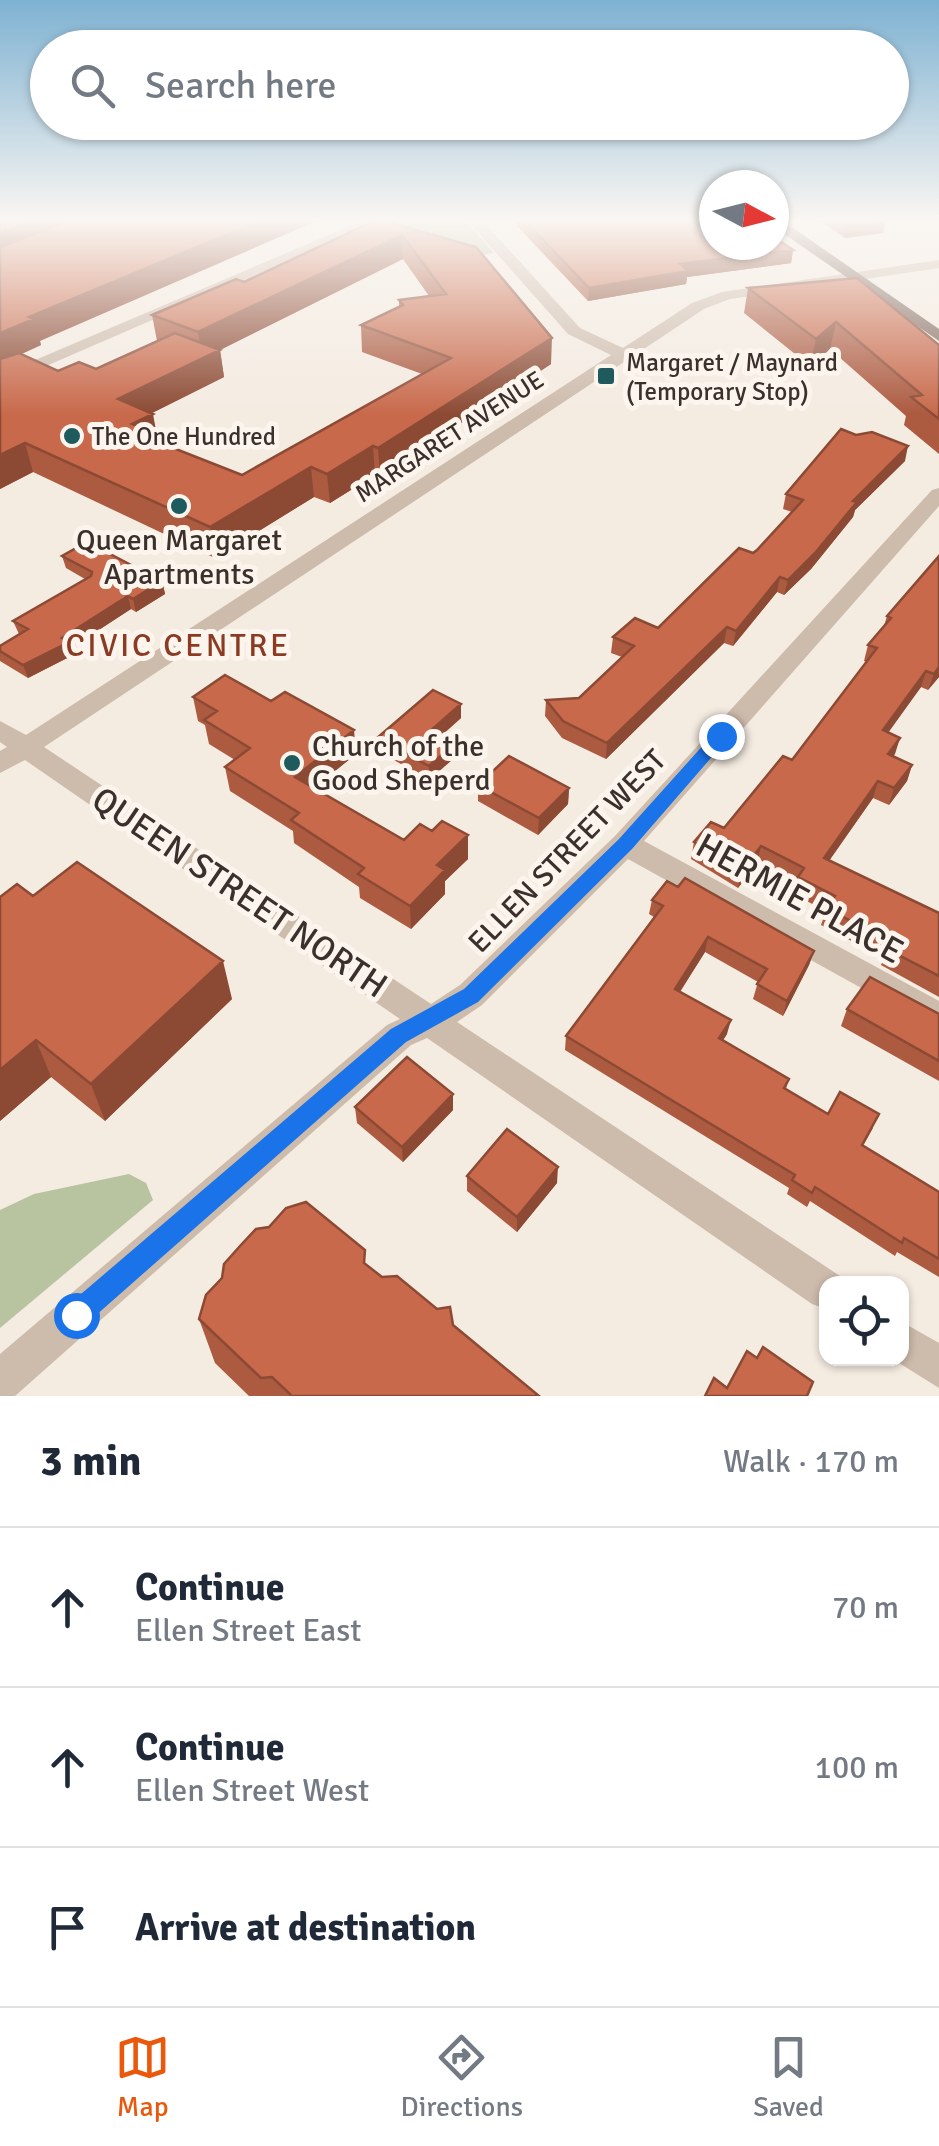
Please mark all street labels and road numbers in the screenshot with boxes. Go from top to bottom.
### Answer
street label: MARGARET AVENUE [349,364,549,509]
street label: ELLEN STREET WEST [461,742,674,961]
street label: QUEEN STREET NORTH [84,778,396,1007]
street label: HERMIE PLACE [689,824,911,973]

